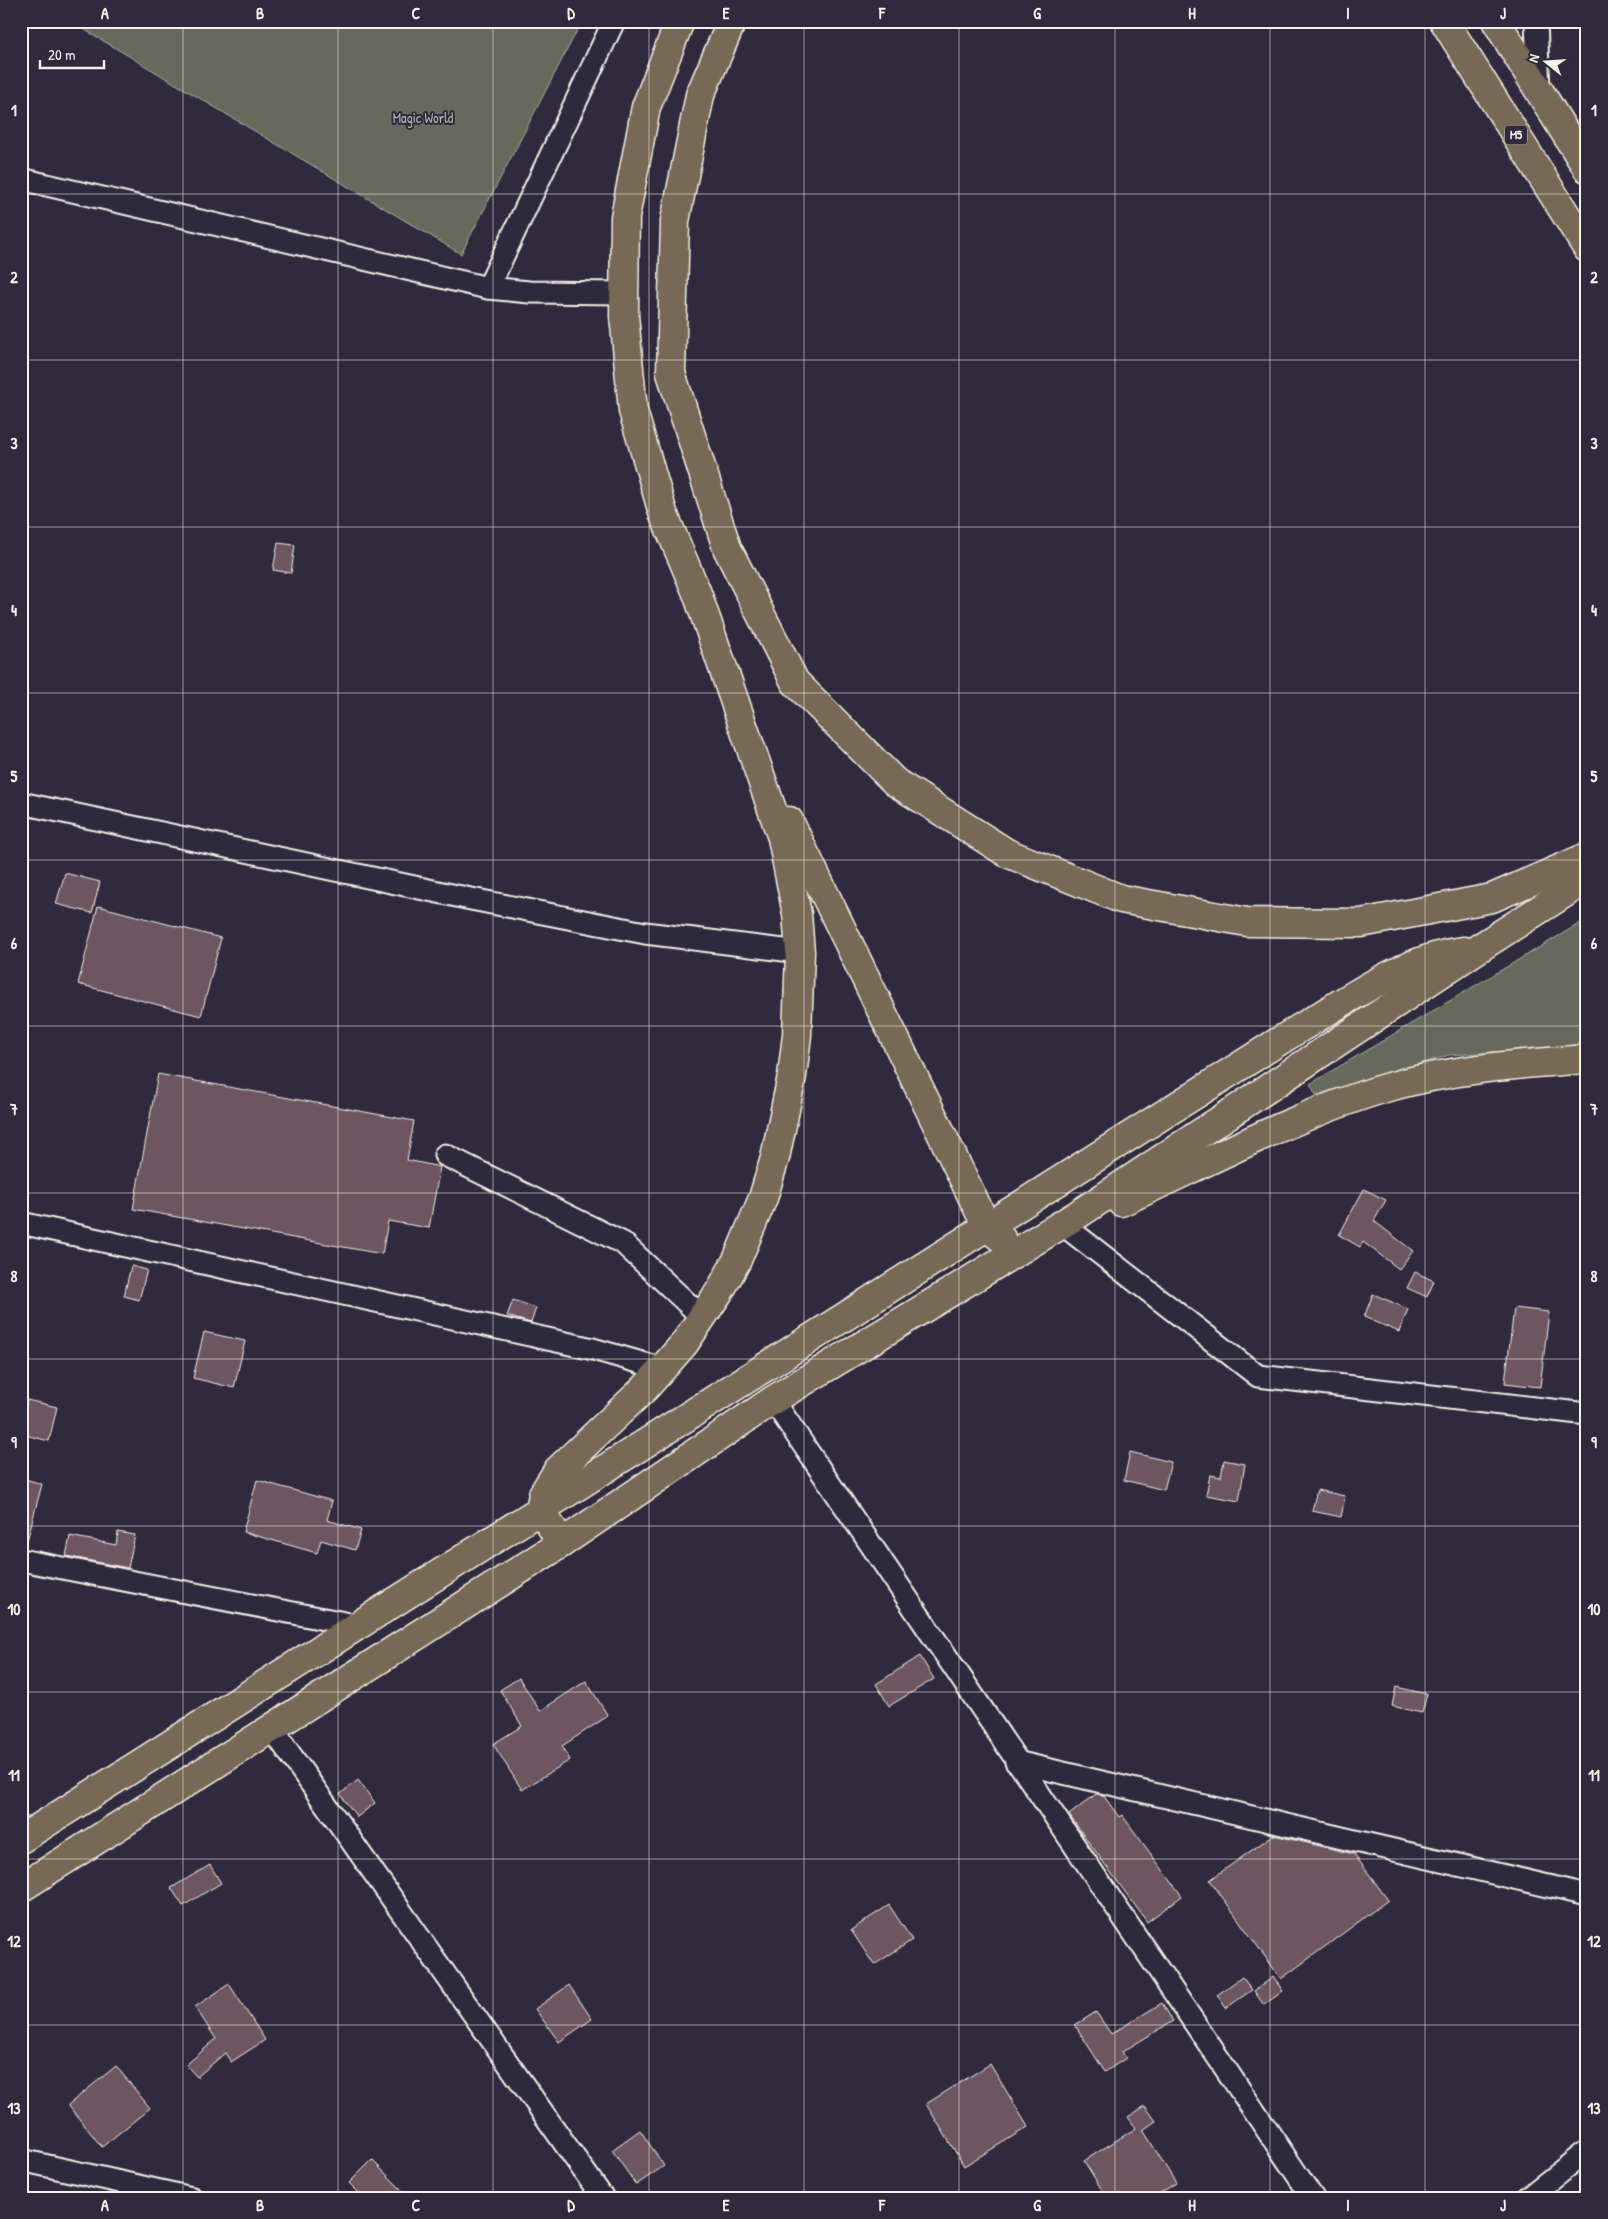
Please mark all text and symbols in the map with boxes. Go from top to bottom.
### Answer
text: A [101,2,109,24]
text: B [256,2,264,24]
text: C [412,2,421,24]
text: D [567,2,575,24]
text: E [722,2,730,24]
text: F [878,2,886,24]
text: G [1033,2,1041,24]
text: H [1188,2,1196,24]
text: I [1346,2,1350,24]
text: J [1500,2,1506,24]
scale bar [40,38,104,70]
north arrow [1520,38,1570,88]
text: 20 m [48,44,75,65]
text: N [1523,51,1543,64]
text: 1 [11,99,17,121]
text: 1 [1591,99,1597,121]
park label: Magic World [393,108,454,128]
road number: M5 [1505,126,1527,144]
text: 2 [10,266,18,288]
text: 2 [1590,266,1598,288]
text: 3 [10,432,18,454]
text: 3 [1590,432,1598,454]
text: 4 [11,599,17,621]
text: 4 [1591,599,1597,621]
text: 5 [11,765,18,787]
text: 5 [1591,765,1598,787]
text: 6 [11,932,18,954]
text: 6 [1591,932,1598,954]
text: 7 [9,1098,18,1120]
text: 7 [1589,1098,1598,1120]
text: 8 [11,1265,18,1287]
text: 8 [1591,1265,1598,1287]
text: 9 [11,1431,17,1453]
text: 9 [1591,1431,1597,1453]
text: 10 [8,1598,20,1620]
text: 10 [1588,1598,1600,1620]
text: 11 [8,1764,20,1786]
text: 11 [1588,1764,1600,1786]
text: 12 [7,1930,21,1952]
text: 12 [1587,1930,1601,1952]
text: 13 [8,2097,20,2119]
text: 13 [1588,2097,1600,2119]
text: A [101,2194,109,2216]
text: B [256,2194,264,2216]
text: C [412,2194,421,2216]
text: D [567,2194,575,2216]
text: E [722,2194,730,2216]
text: F [878,2194,886,2216]
text: G [1033,2194,1041,2216]
text: H [1188,2194,1196,2216]
text: I [1346,2194,1350,2216]
text: J [1500,2194,1506,2216]

